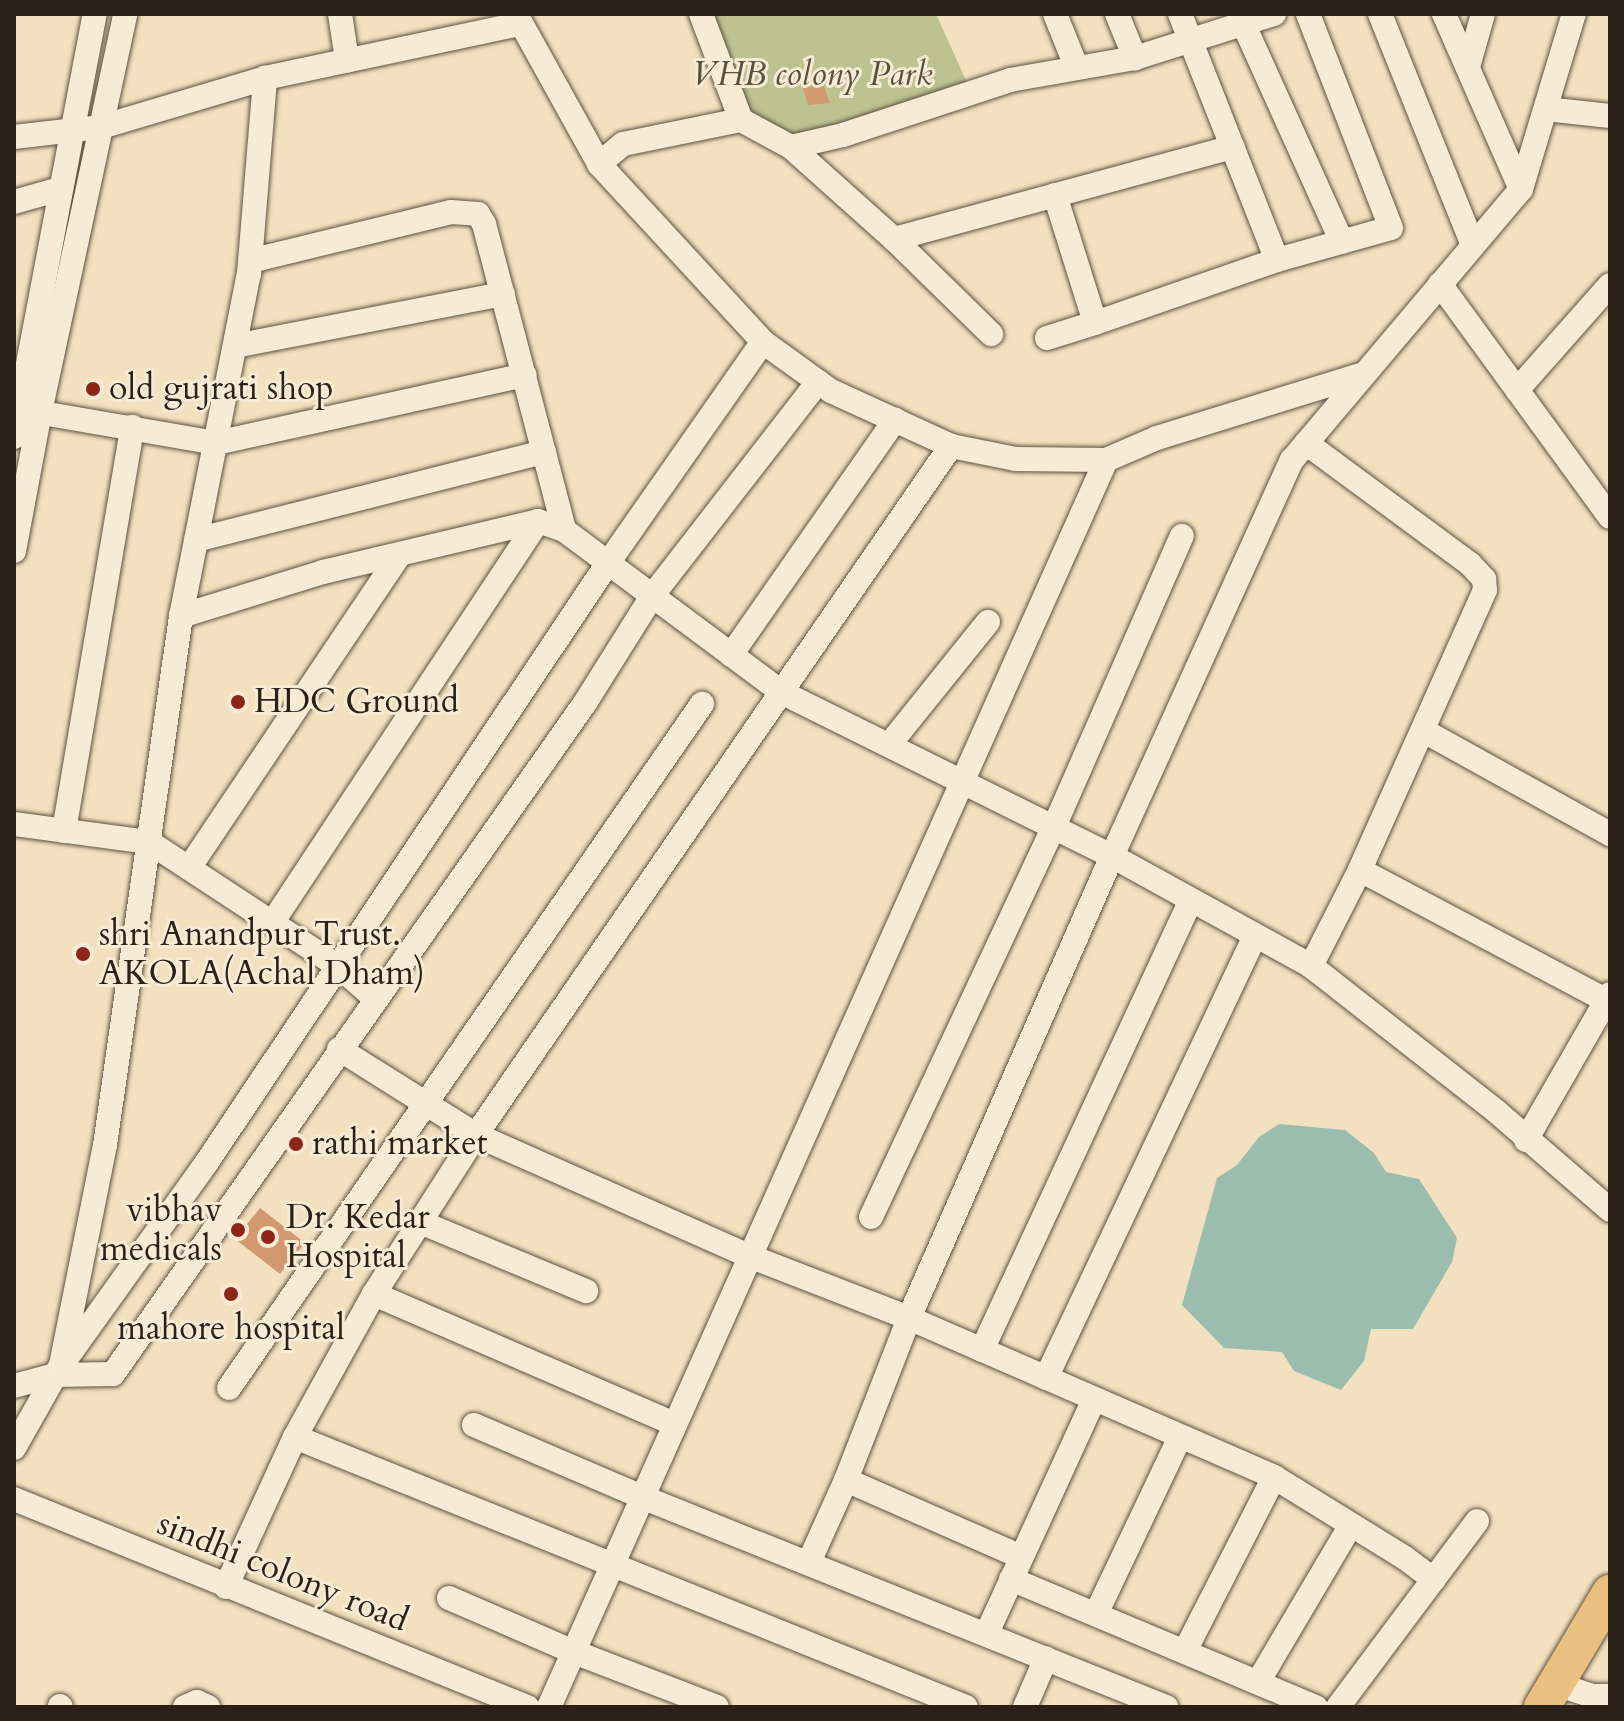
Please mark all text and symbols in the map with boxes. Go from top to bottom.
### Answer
park label: VHB colony Park [692,55,932,95]
place label: old gujrati shop [109,369,334,409]
marker: old gujrati shop [84,380,102,398]
place label: HDC Ground [254,682,459,722]
marker: HDC Ground [229,693,247,711]
place label: shri Anandpur Trust. AKOLA(Achal Dham) [99,914,425,994]
marker: shri Anandpur Trust. AKOLA(Achal Dham) [74,945,92,963]
place label: rathi market [312,1124,487,1164]
marker: rathi market [287,1135,305,1153]
place label: vibhav medicals [100,1190,222,1270]
place label: Dr. Kedar Hospital [286,1197,430,1276]
marker: vibhav medicals [229,1221,247,1239]
marker: Dr. Kedar Hospital [257,1226,279,1248]
marker: mahore hospital [220,1283,242,1305]
place label: mahore hospital [117,1309,345,1349]
street label: sindhi colony road [152,1503,414,1641]

